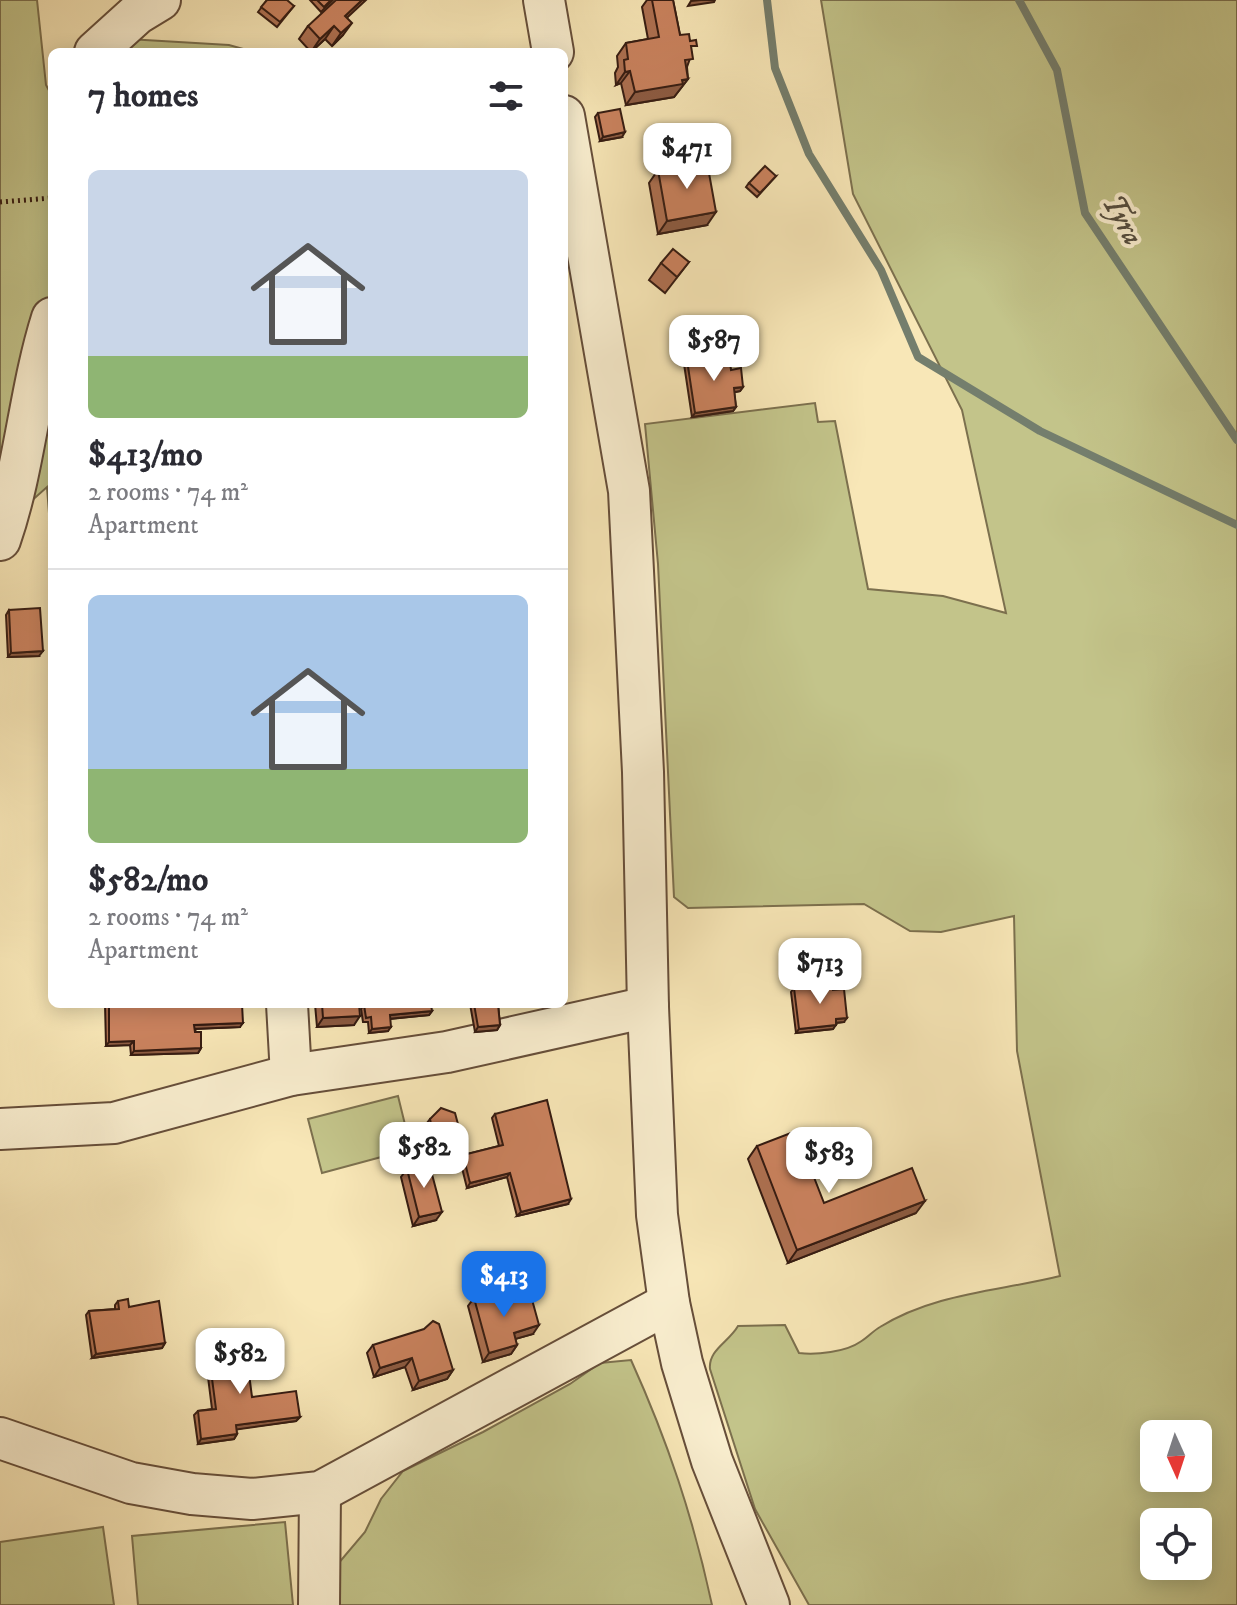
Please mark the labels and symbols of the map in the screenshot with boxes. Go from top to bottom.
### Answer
pin: $471 [640,123,734,191]
water label: Tyra [1093,188,1151,252]
pin: $587 [667,315,761,383]
pin: $713 [773,938,867,1006]
pin: $582 [377,1122,471,1190]
pin: $583 [782,1127,876,1195]
pin: $413 [457,1251,551,1319]
pin: $582 [193,1328,287,1396]
north arrow [1140,1420,1212,1492]

